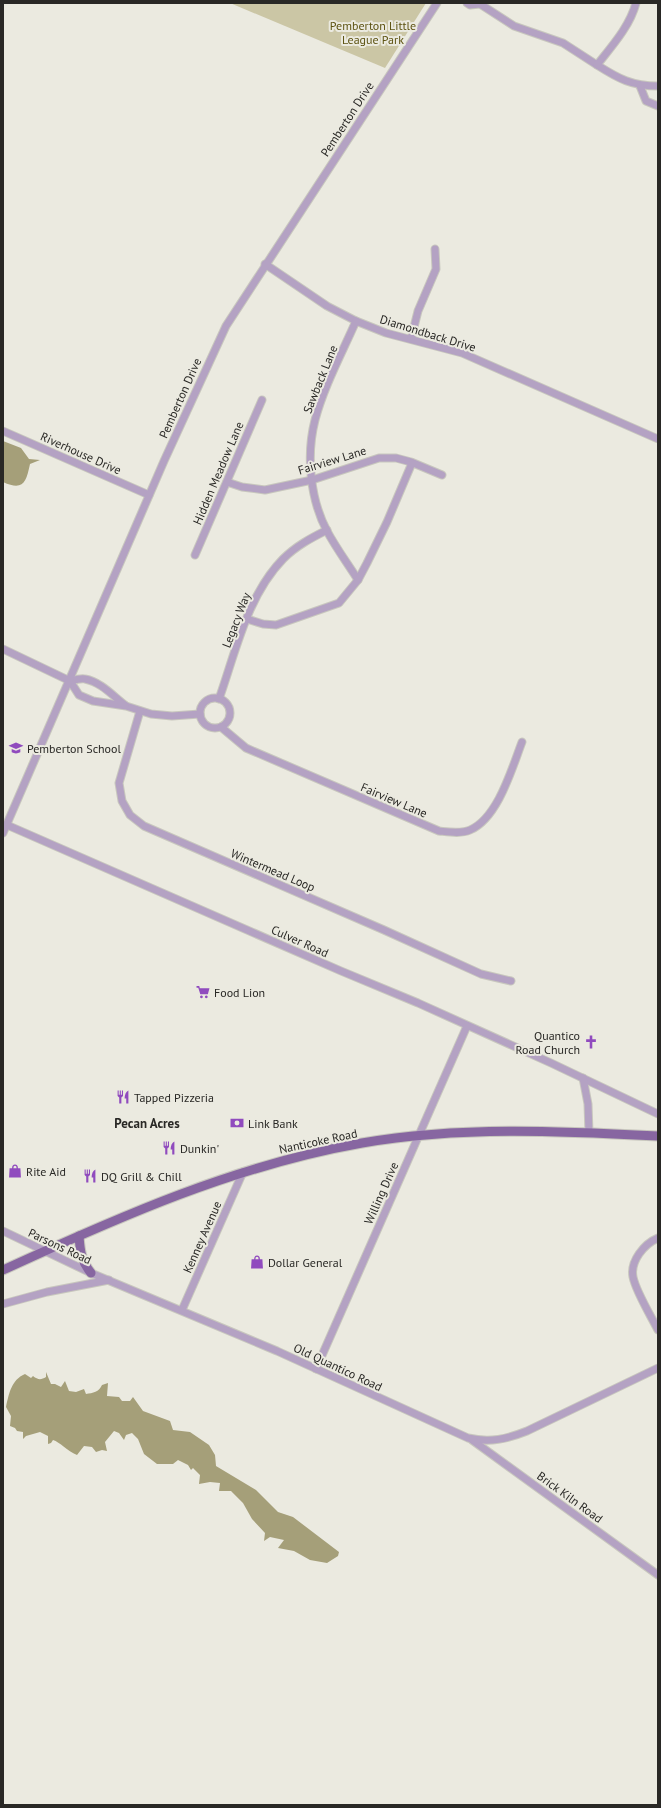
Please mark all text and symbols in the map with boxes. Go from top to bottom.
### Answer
park label: Pemberton Little League Park [330,18,416,47]
street label: Pemberton Drive [317,79,377,159]
street label: Diamondback Drive [378,311,478,355]
street label: Sawback Lane [300,343,340,415]
street label: Pemberton Drive [156,356,204,440]
street label: Hidden Meadow Lane [189,419,247,527]
street label: Riverhouse Drive [38,428,124,478]
street label: Fairview Lane [296,442,368,478]
street label: Legacy Way [219,590,254,650]
school or university icon: Pemberton School [8,740,24,756]
place label: Pemberton School [27,741,121,756]
street label: Fairview Lane [359,779,429,821]
street label: Wintermead Loop [229,845,317,895]
street label: Culver Road [269,922,331,960]
supermarket icon: Food Lion [195,984,211,1000]
place label: Food Lion [214,985,265,1000]
place label: Quantico Road Church [515,1028,580,1057]
church icon: Quantico Road Church [583,1034,599,1050]
restaurant icon: Tapped Pizzeria [115,1089,131,1105]
place label: Tapped Pizzeria [134,1090,214,1105]
district label: Pecan Acres [114,1115,180,1132]
bank icon: Link Bank [229,1115,245,1131]
place label: Link Bank [248,1116,298,1131]
street label: Nanticoke Road [277,1125,359,1157]
restaurant icon: Dunkin' [161,1140,177,1156]
place label: Dunkin' [180,1141,219,1156]
street label: Willing Drive [361,1160,401,1226]
shop icon: Rite Aid [7,1163,23,1179]
place label: Rite Aid [26,1164,66,1179]
restaurant icon: DQ Grill & Chill [82,1168,98,1184]
place label: DQ Grill & Chill [101,1169,182,1184]
street label: Kenney Avenue [179,1199,225,1275]
street label: Parsons Road [26,1225,94,1267]
shop icon: Dollar General [249,1254,265,1270]
place label: Dollar General [268,1255,343,1270]
street label: Old Quantico Road [291,1340,385,1394]
street label: Brick Kiln Road [534,1468,606,1526]

